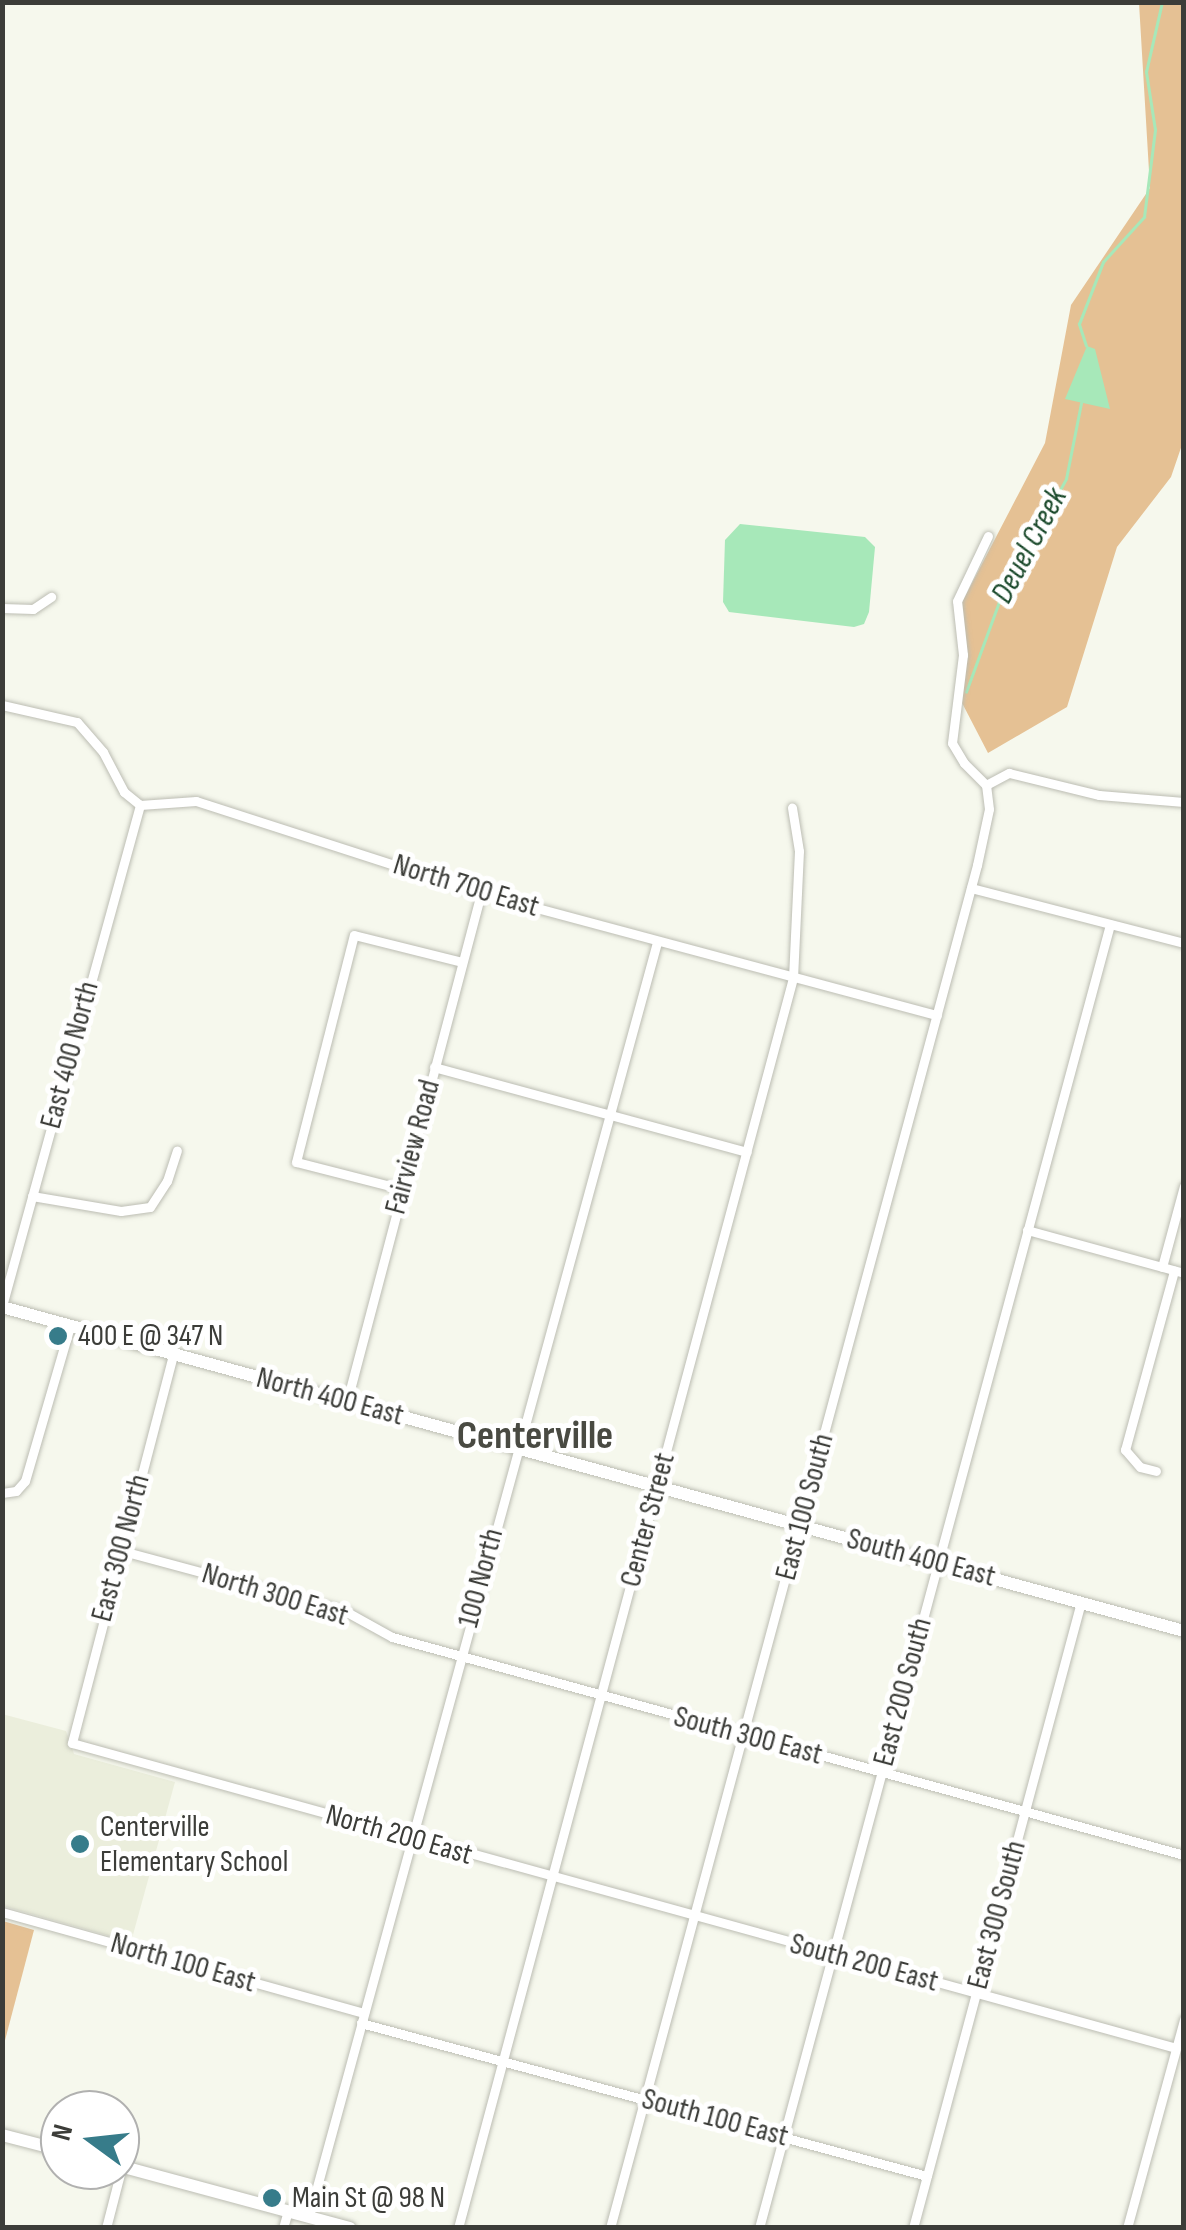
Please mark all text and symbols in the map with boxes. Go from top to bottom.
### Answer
water label: Deuel Creek [984,482,1076,610]
street label: North 700 East [389,847,543,925]
street label: East 400 North [33,977,107,1133]
street label: Fairview Road [378,1076,448,1218]
place label: 400 E @ 347 N [78,1318,223,1354]
marker: 400 E @ 347 N [47,1325,69,1347]
street label: North 400 East [252,1360,408,1434]
district label: Centerville [457,1412,613,1460]
street label: East 100 South [768,1430,842,1584]
street label: Center Street [613,1449,683,1591]
street label: East 300 North [84,1470,158,1626]
street label: South 400 East [843,1521,999,1595]
street label: 100 North [451,1525,511,1631]
street label: North 300 East [198,1556,352,1634]
street label: East 200 South [866,1614,940,1770]
street label: South 300 East [670,1699,826,1773]
street label: North 200 East [322,1797,476,1873]
place label: Centerville Elementary School [100,1809,288,1880]
marker: Centerville Elementary School [69,1833,91,1855]
street label: East 300 South [960,1837,1034,1993]
street label: North 100 East [106,1925,260,2001]
street label: South 200 East [786,1926,942,2000]
street label: South 100 East [638,2081,792,2155]
north arrow [40,2090,140,2190]
text: N [45,2121,80,2144]
place label: Main St @ 98 N [292,2180,445,2216]
marker: Main St @ 98 N [261,2187,283,2209]

